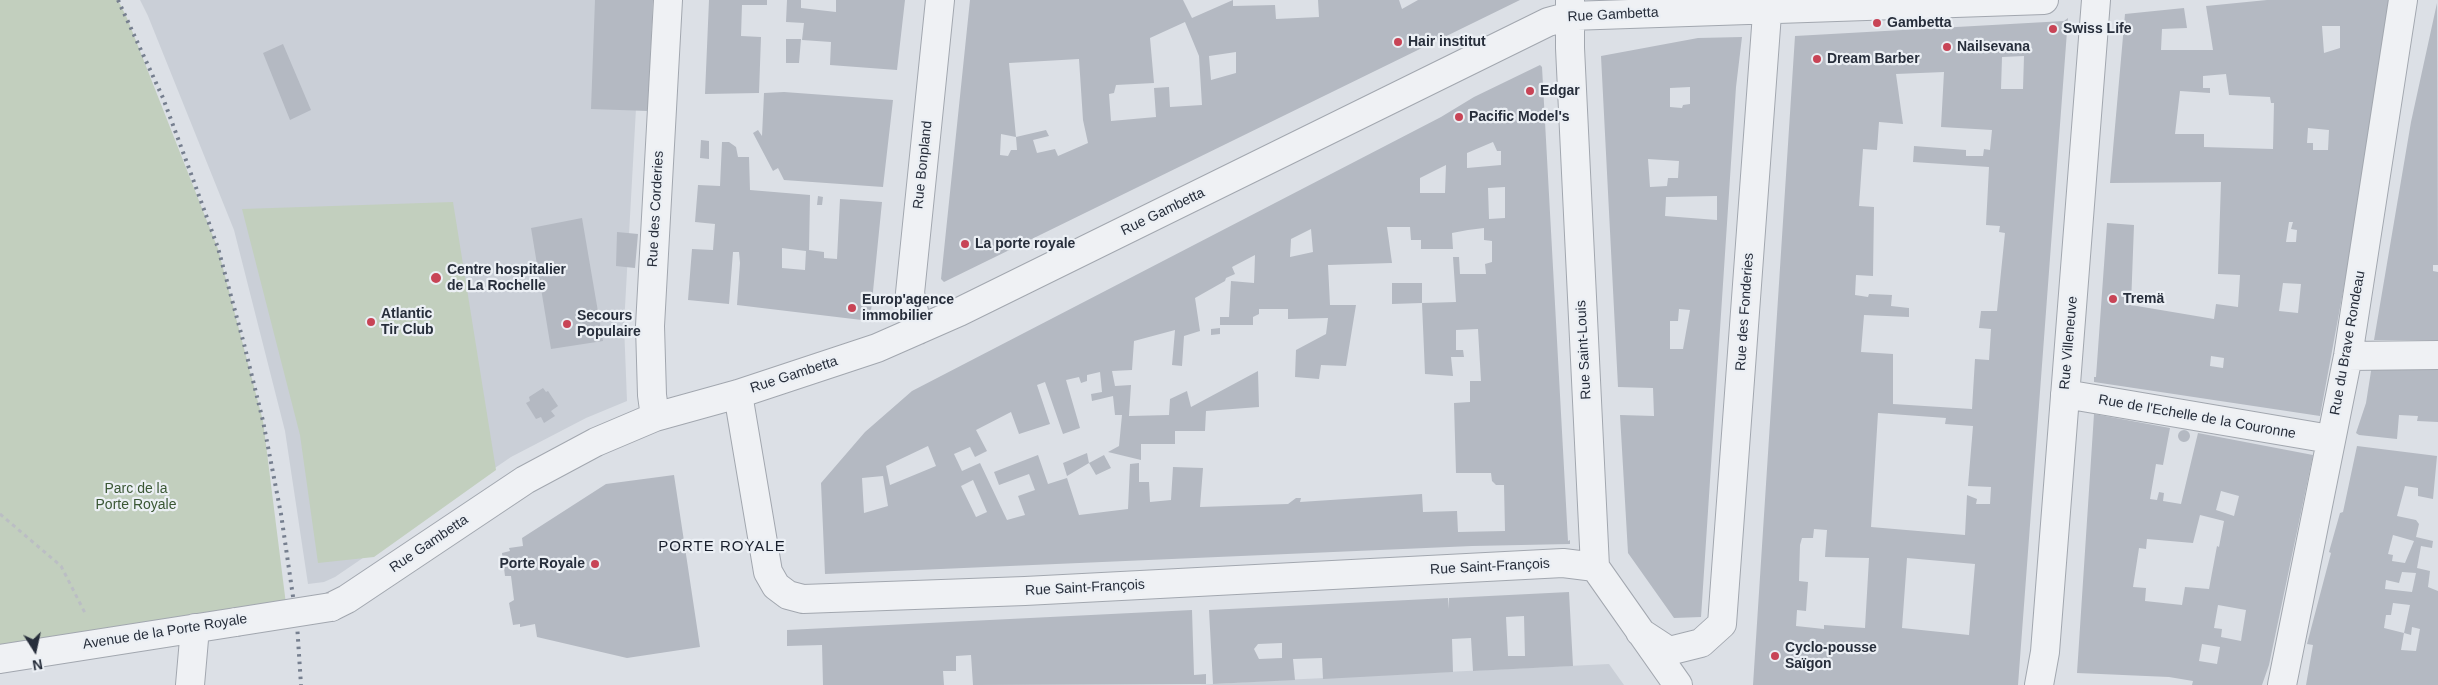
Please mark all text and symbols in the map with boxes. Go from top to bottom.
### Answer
street label: Rue Gambetta [1567,4,1659,26]
place label: Gambetta [1887,15,1952,31]
marker: Gambetta [1871,17,1883,29]
place label: Swiss Life [2063,21,2131,37]
marker: Swiss Life [2047,23,2059,35]
place label: Hair institut [1408,34,1486,50]
marker: Hair institut [1392,36,1404,48]
place label: Nailsevana [1957,39,2030,55]
marker: Nailsevana [1941,41,1953,53]
place label: Dream Barber [1827,51,1920,67]
marker: Dream Barber [1811,53,1823,65]
place label: Edgar [1540,83,1580,99]
marker: Edgar [1524,85,1536,97]
place label: Pacific Model's [1469,109,1570,125]
marker: Pacific Model's [1453,111,1465,123]
street label: Rue Bonpland [910,120,936,210]
street label: Rue des Corderies [645,150,667,268]
street label: Rue Gambetta [1118,184,1208,240]
place label: La porte royale [975,236,1075,252]
marker: La porte royale [959,238,971,250]
street label: Rue des Fonderies [1732,252,1758,372]
place label: Centre hospitalier de La Rochelle [447,262,566,294]
street label: Rue du Brave Rondeau [2327,269,2369,417]
marker: Centre hospitalier de La Rochelle [429,271,443,285]
place label: Tremä [2123,291,2164,307]
place label: Europ'agence immobilier [862,292,954,324]
marker: Tremä [2107,293,2119,305]
street label: Rue Villeneuve [2057,295,2081,391]
street label: Rue Saint-Louis [1573,300,1595,400]
marker: Europ'agence immobilier [846,302,858,314]
place label: Atlantic Tir Club [381,306,434,338]
place label: Secours Populaire [577,308,641,341]
marker: Atlantic Tir Club [365,316,377,328]
marker: Secours Populaire [561,318,573,330]
street label: Rue Gambetta [748,353,840,397]
street label: Rue de l'Echelle de la Couronne [2097,391,2297,443]
park label: Parc de la Porte Royale [96,481,176,514]
street label: Rue Gambetta [387,512,471,576]
district label: PORTE ROYALE [657,538,787,556]
street label: Rue Saint-François [1430,555,1550,579]
place label: Porte Royale [499,556,585,572]
marker: Porte Royale [589,558,601,570]
street label: Rue Saint-François [1025,576,1145,600]
street label: Avenue de la Porte Royale [82,611,248,653]
north arrow [10,625,60,675]
place label: Cyclo-pousse Saïgon [1785,640,1877,672]
marker: Cyclo-pousse Saïgon [1769,650,1781,662]
text: N [31,656,44,674]

